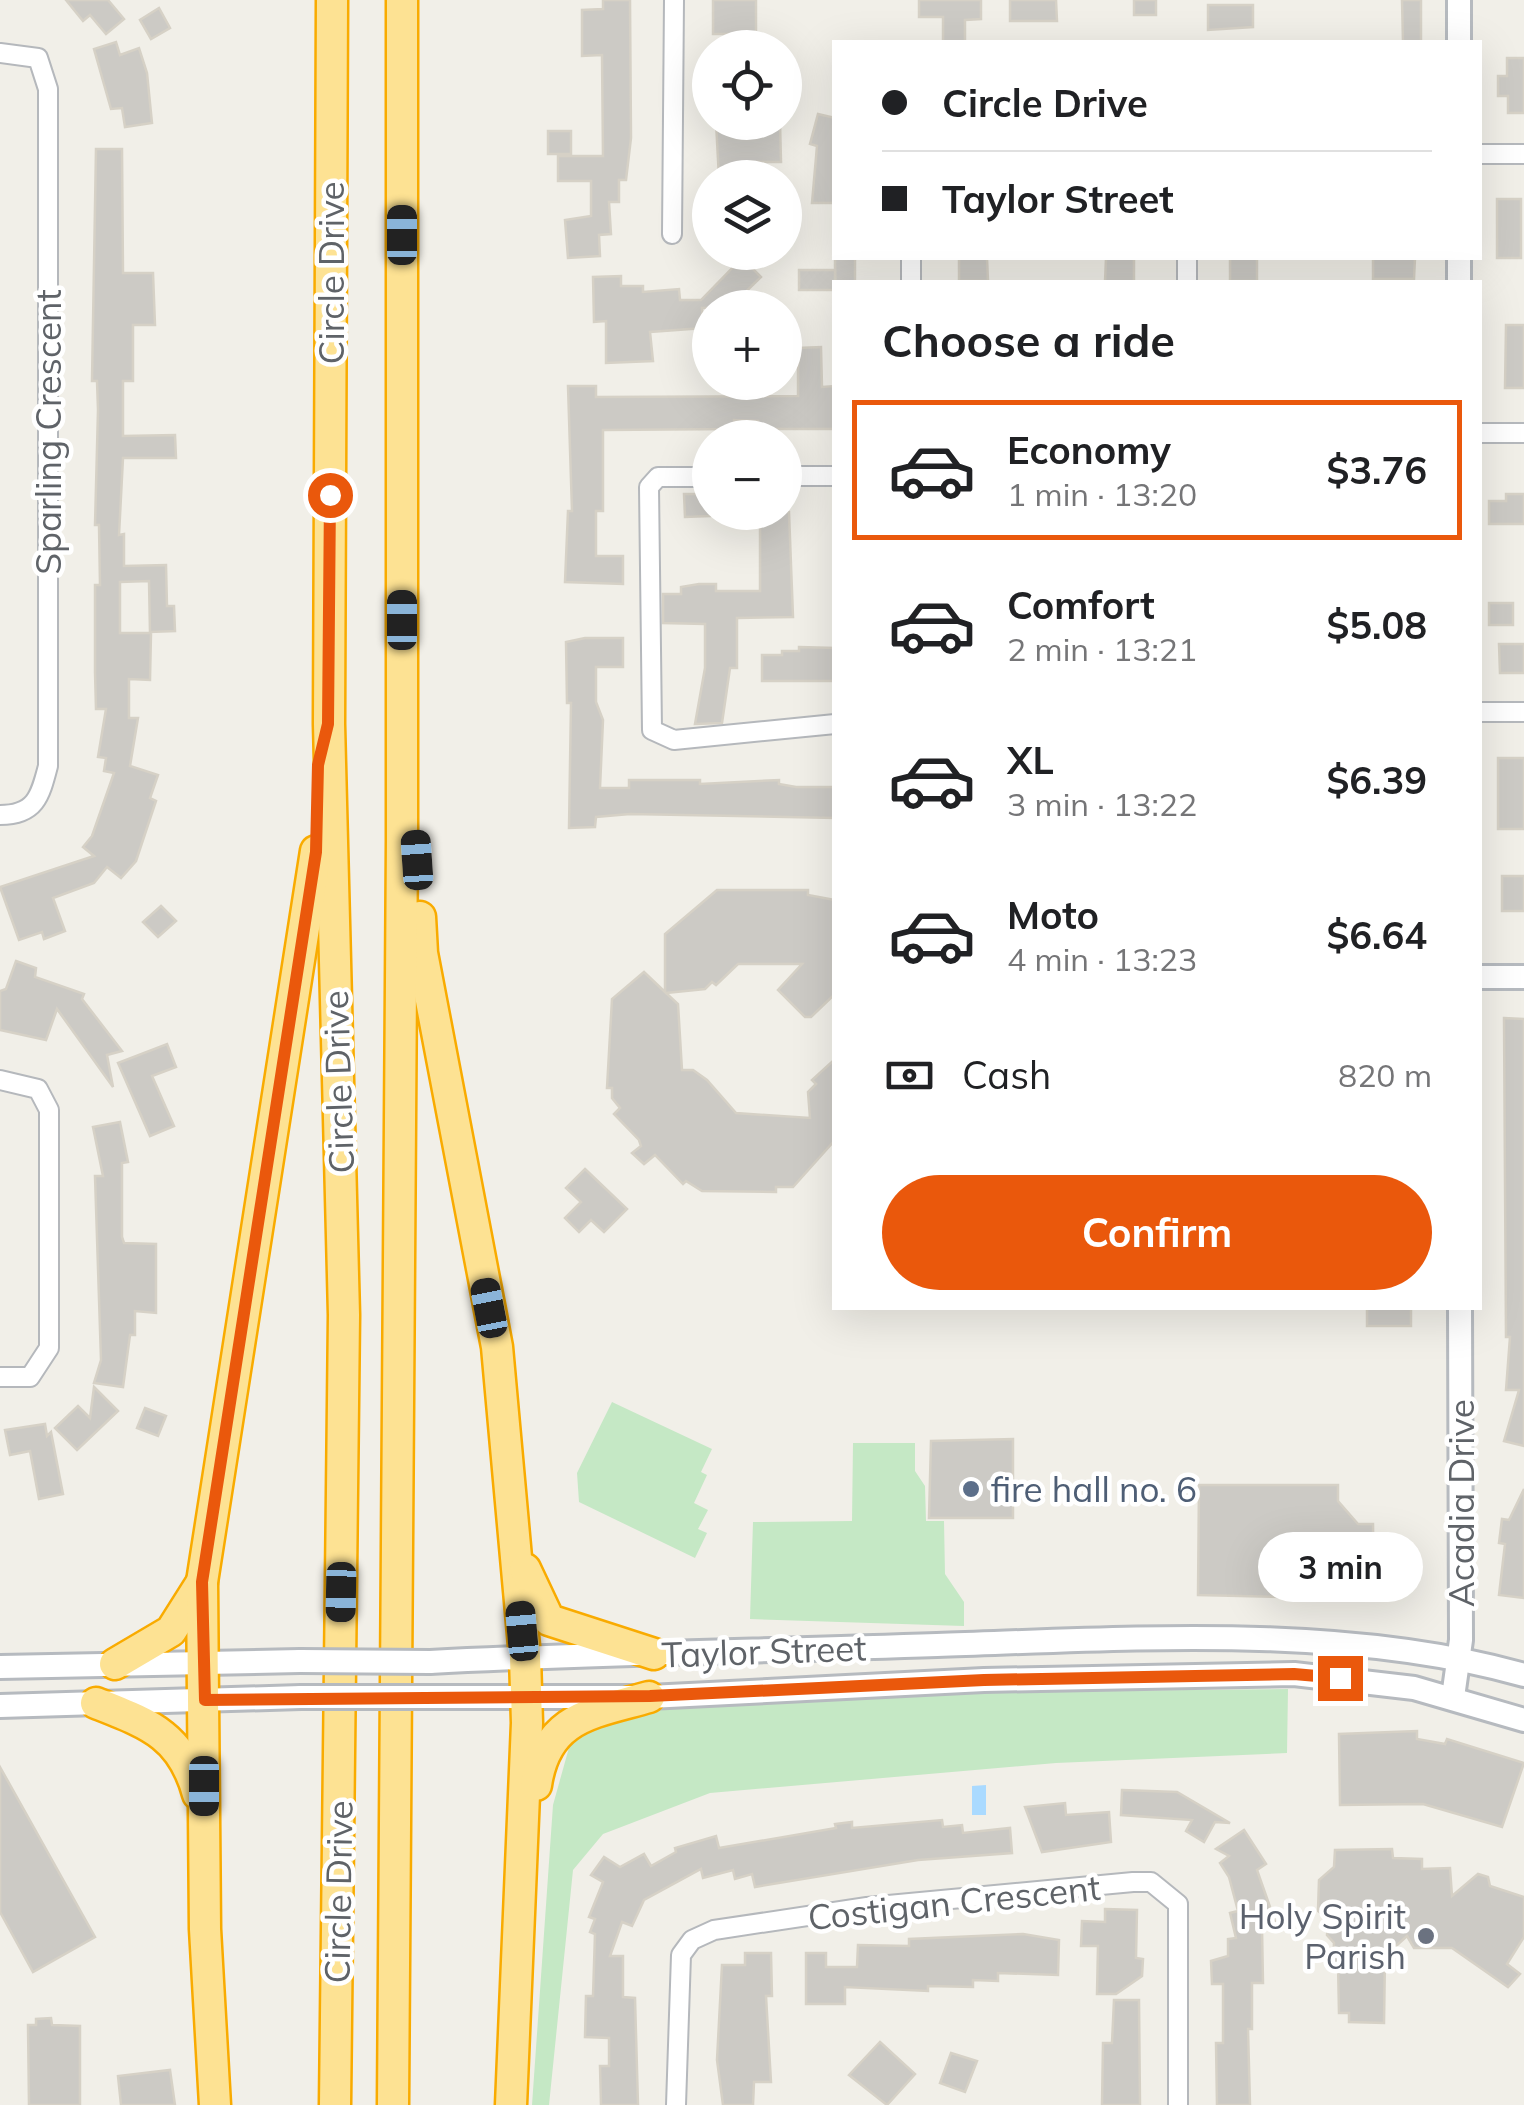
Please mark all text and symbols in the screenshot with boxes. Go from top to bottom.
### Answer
map controls [692,30,802,530]
button: locate [692,30,802,140]
text: Circle Drive [942,79,1148,127]
button: layers [692,160,802,270]
text: Taylor Street [942,175,1174,223]
street label: Circle Drive [309,181,353,365]
car [387,205,417,265]
street label: Sparling Crescent [26,289,70,575]
button: + [692,290,802,400]
text: Choose a ride [882,312,1175,368]
button: − [692,420,802,530]
icon: car [887,425,977,515]
text: Economy [1007,426,1171,474]
text: $3.76 [1326,446,1427,494]
route start [308,473,353,518]
text: 1 min · 13:20 [1007,474,1197,514]
icon: car [887,580,977,670]
text: Comfort [1007,581,1155,629]
car [387,590,417,650]
text: $5.08 [1326,601,1427,649]
text: 2 min · 13:21 [1007,629,1197,669]
icon: car [887,735,977,825]
text: XL [1007,736,1054,784]
text: $6.39 [1326,756,1427,804]
text: 3 min · 13:22 [1007,784,1197,824]
car [400,829,434,891]
icon: car [887,890,977,980]
text: Moto [1007,891,1099,939]
text: $6.64 [1326,911,1427,959]
text: 4 min · 13:23 [1007,939,1197,979]
street label: Circle Drive [313,990,363,1174]
icon: cash [882,1048,937,1103]
text: Cash [962,1051,1051,1099]
text: 820 m [1338,1055,1432,1095]
button: Confirm [882,1175,1432,1290]
car [469,1276,509,1340]
street label: Acadia Drive [1439,1399,1483,1607]
place label: fire hall no. 6 [991,1467,1197,1511]
marker: fire hall no. 6 [960,1478,982,1500]
callout: 3 min [1258,1533,1422,1603]
text: 3 min [1298,1547,1383,1587]
car [325,1562,357,1622]
car [504,1600,540,1662]
street label: Taylor Street [661,1625,867,1677]
route end [1318,1656,1363,1701]
car [189,1756,219,1816]
street label: Circle Drive [314,1800,362,1984]
street label: Costigan Crescent [806,1865,1102,1939]
place label: Holy Spirit Parish [1239,1894,1406,1978]
marker: Holy Spirit Parish [1415,1925,1437,1947]

